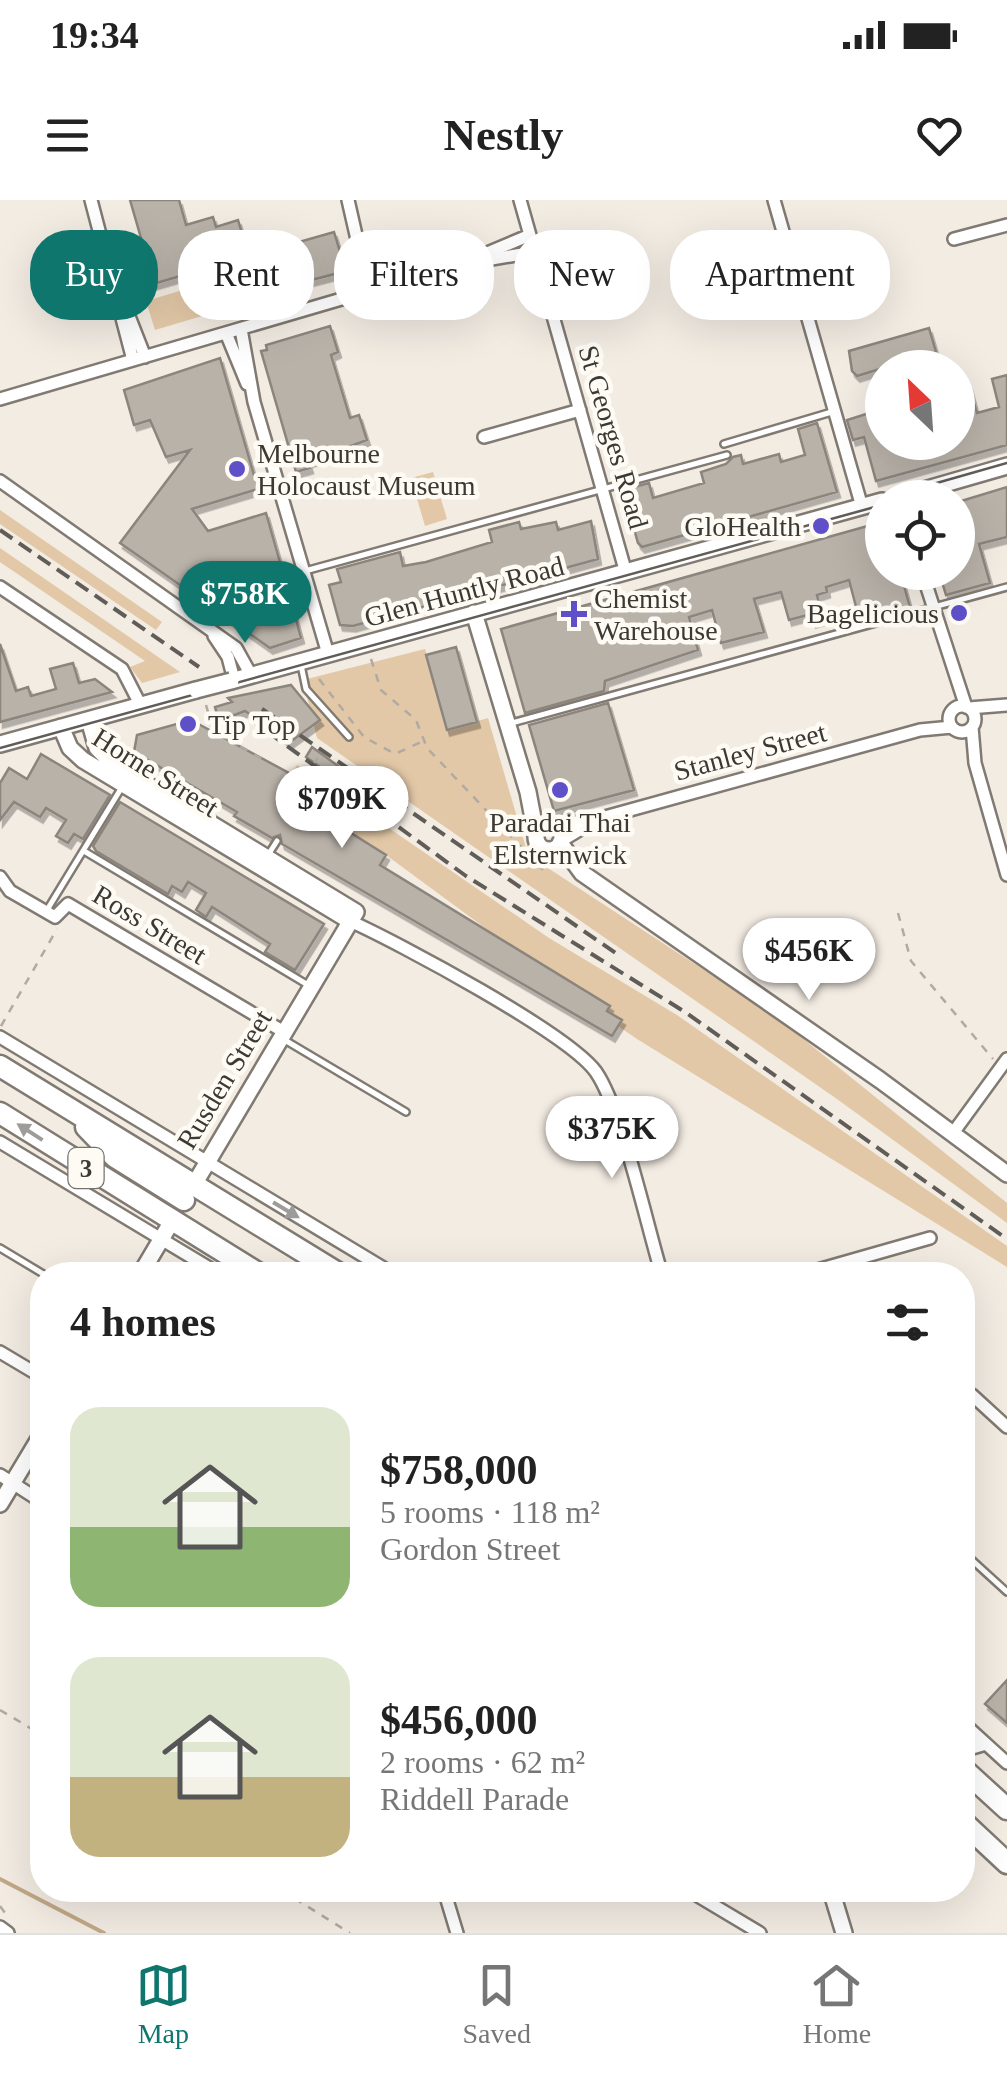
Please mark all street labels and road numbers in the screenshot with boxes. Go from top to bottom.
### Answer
street label: St Georges Road [573,342,655,532]
street label: Glen Huntly Road [361,550,567,633]
street label: Stanley Street [671,716,830,787]
street label: Horne Street [87,722,224,823]
street label: Ross Street [87,878,212,970]
street label: Rusden Street [171,1004,278,1154]
road number: 3 [68,1148,104,1188]

